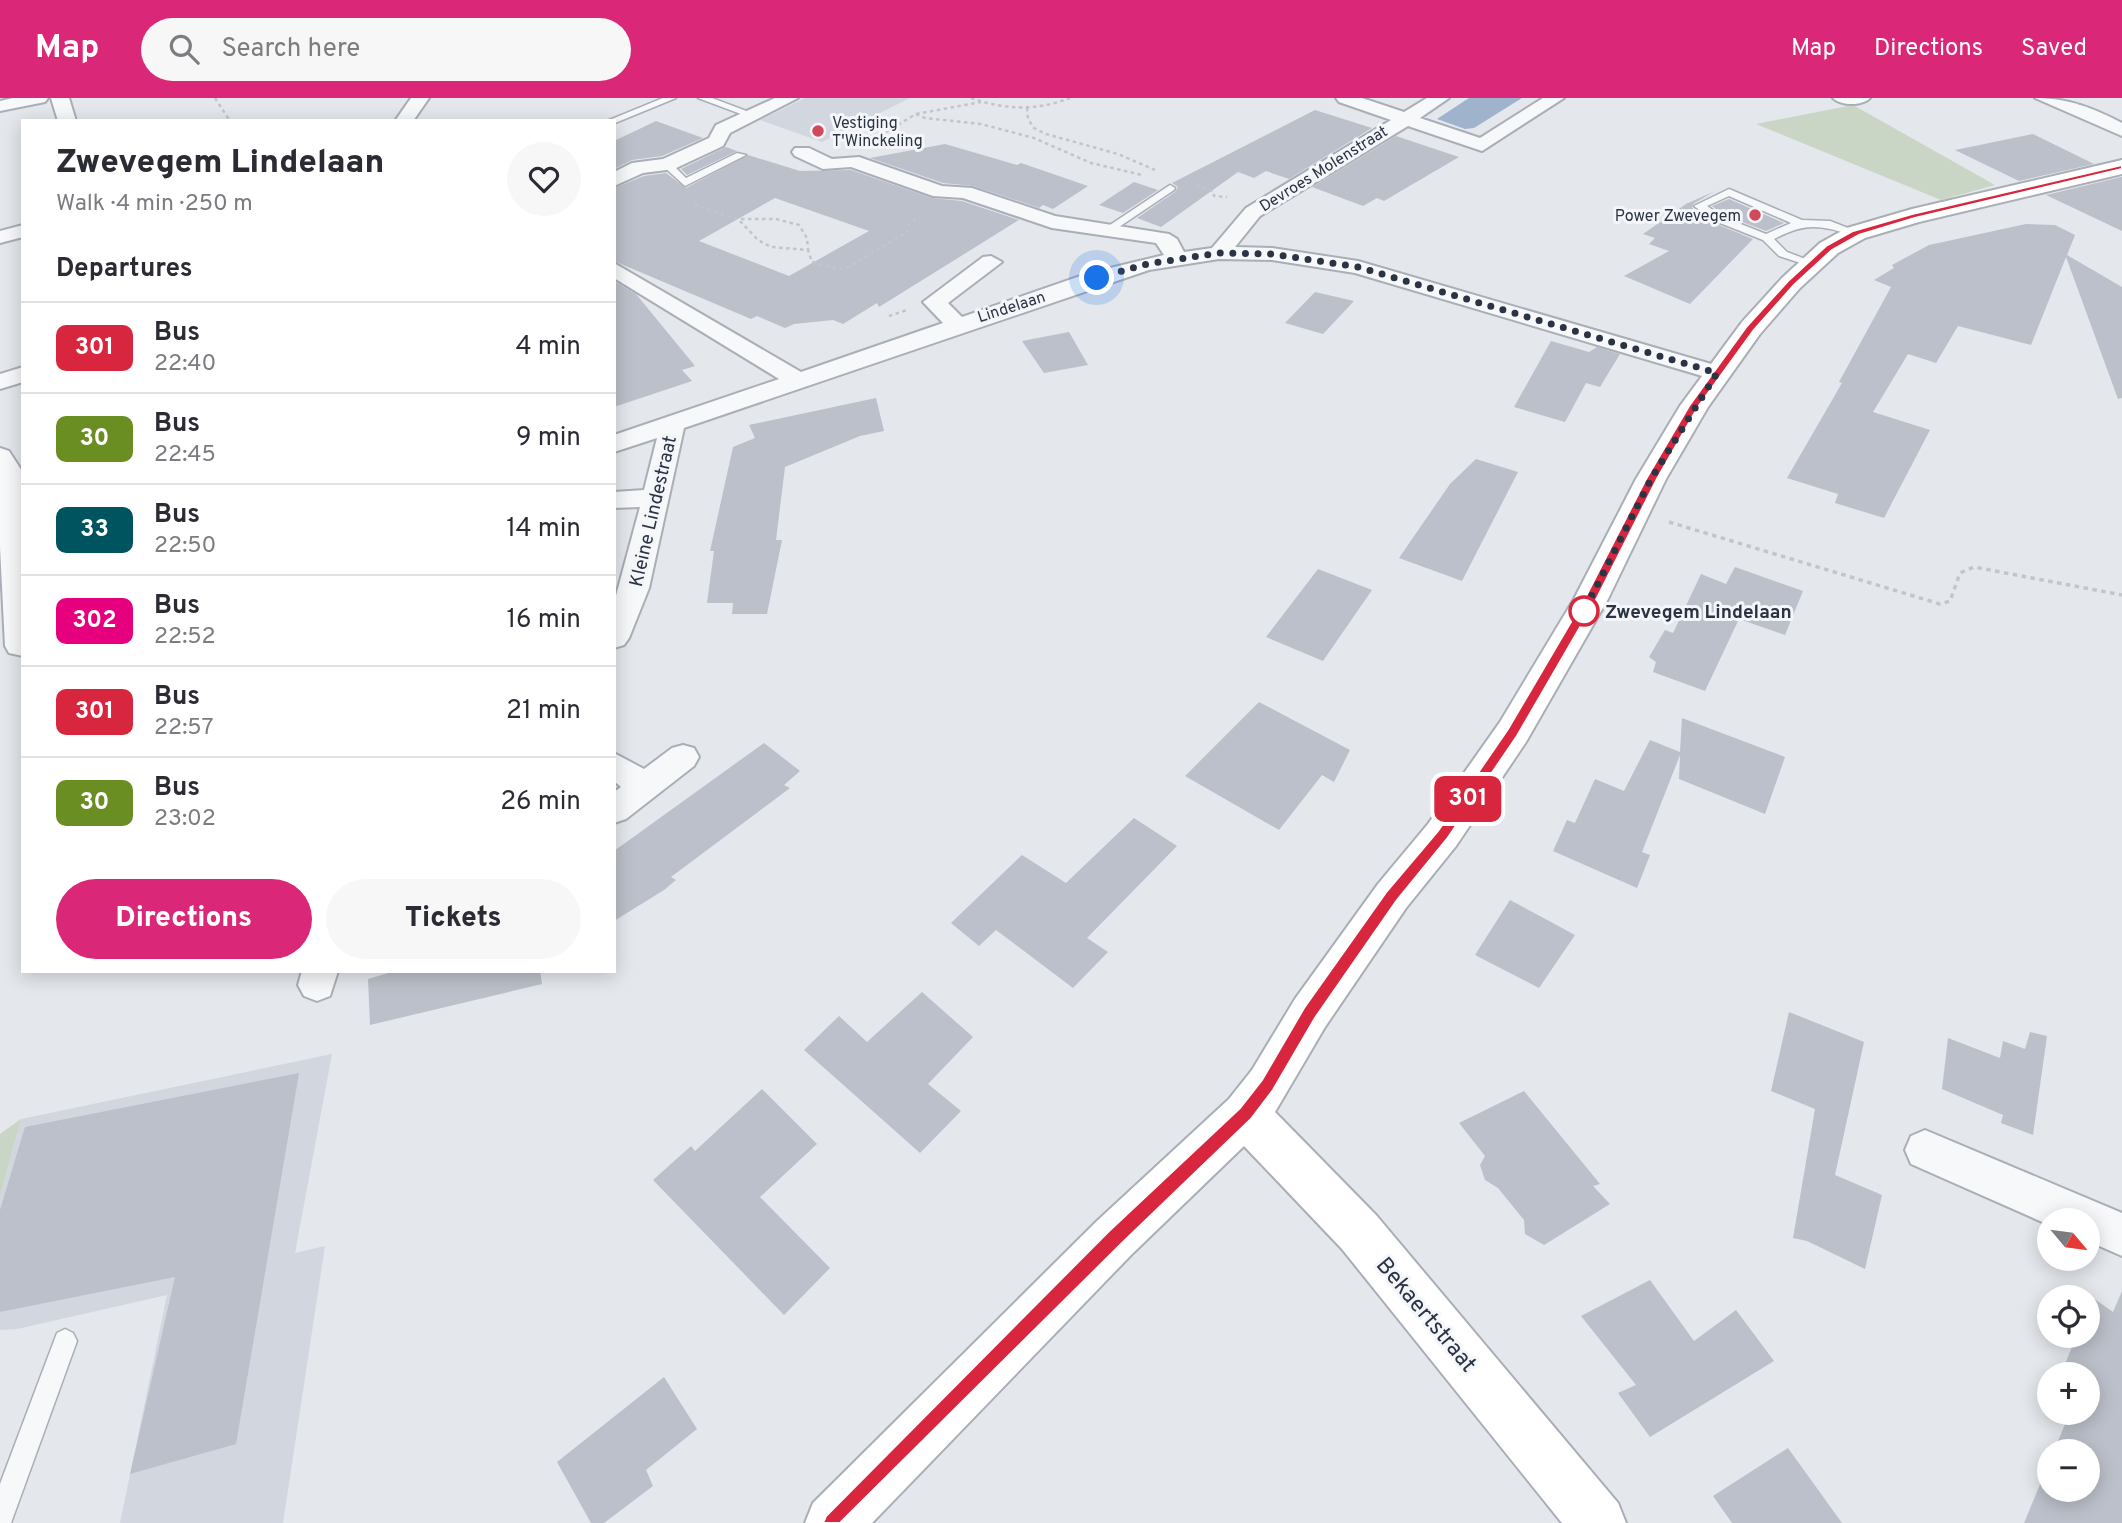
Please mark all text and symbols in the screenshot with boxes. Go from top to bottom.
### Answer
search box [141,18,631,81]
text: Map [35,28,99,70]
icon: search [165,30,203,68]
text: Search here [221,33,360,66]
text: Map [1791,34,1836,64]
text: Directions [1874,34,1983,64]
text: Saved [2021,34,2087,64]
place label: Vestiging T'Winckeling [832,114,923,152]
street label: Devroes Molenstraat [1256,122,1392,217]
marker: Vestiging T'Winckeling [810,123,826,139]
button: heart [507,142,581,216]
text: Zwevegem Lindelaan [56,143,384,185]
text: Walk · 4 min · 250 m [56,190,253,219]
place label: Power Zwevegem [1615,207,1741,227]
marker: Power Zwevegem [1747,207,1763,223]
text: Departures [56,253,193,286]
your location [1079,260,1114,295]
street label: Lindelaan [975,288,1048,328]
text: Bus [154,317,200,350]
text: 4 min [515,331,581,364]
text: 301 [75,333,114,363]
text: 22:40 [154,350,216,379]
text: Bus [154,408,200,441]
text: 9 min [516,422,581,455]
text: 30 [80,424,109,454]
street label: Kleine Lindestraat [625,433,683,589]
text: 22:45 [154,441,216,470]
text: Bus [154,499,200,532]
text: 14 min [506,513,581,546]
text: 33 [80,515,109,545]
text: 22:50 [154,532,216,561]
text: Bus [154,590,200,623]
marker: Zwevegem Lindelaan [1569,596,1599,626]
place label: Zwevegem Lindelaan [1605,601,1792,625]
text: 16 min [506,604,581,637]
text: 302 [72,606,117,636]
text: 22:52 [154,623,216,652]
text: Bus [154,681,200,714]
text: 21 min [506,695,581,728]
text: 301 [75,697,114,727]
text: 22:57 [154,714,213,743]
text: Bus [154,772,200,805]
line badge: 301 [1428,776,1508,822]
text: 301 [1448,784,1488,814]
text: 26 min [500,786,581,819]
text: 30 [80,788,109,818]
text: 23:02 [154,805,216,834]
button: Directions [56,879,312,959]
button: Tickets [326,879,581,959]
north arrow [2037,1208,2100,1270]
map controls [2037,1208,2100,1502]
street label: Bekaertstraat [1368,1252,1482,1379]
button: locate [2037,1285,2100,1348]
button: + [2037,1362,2100,1425]
button: − [2037,1439,2100,1502]

